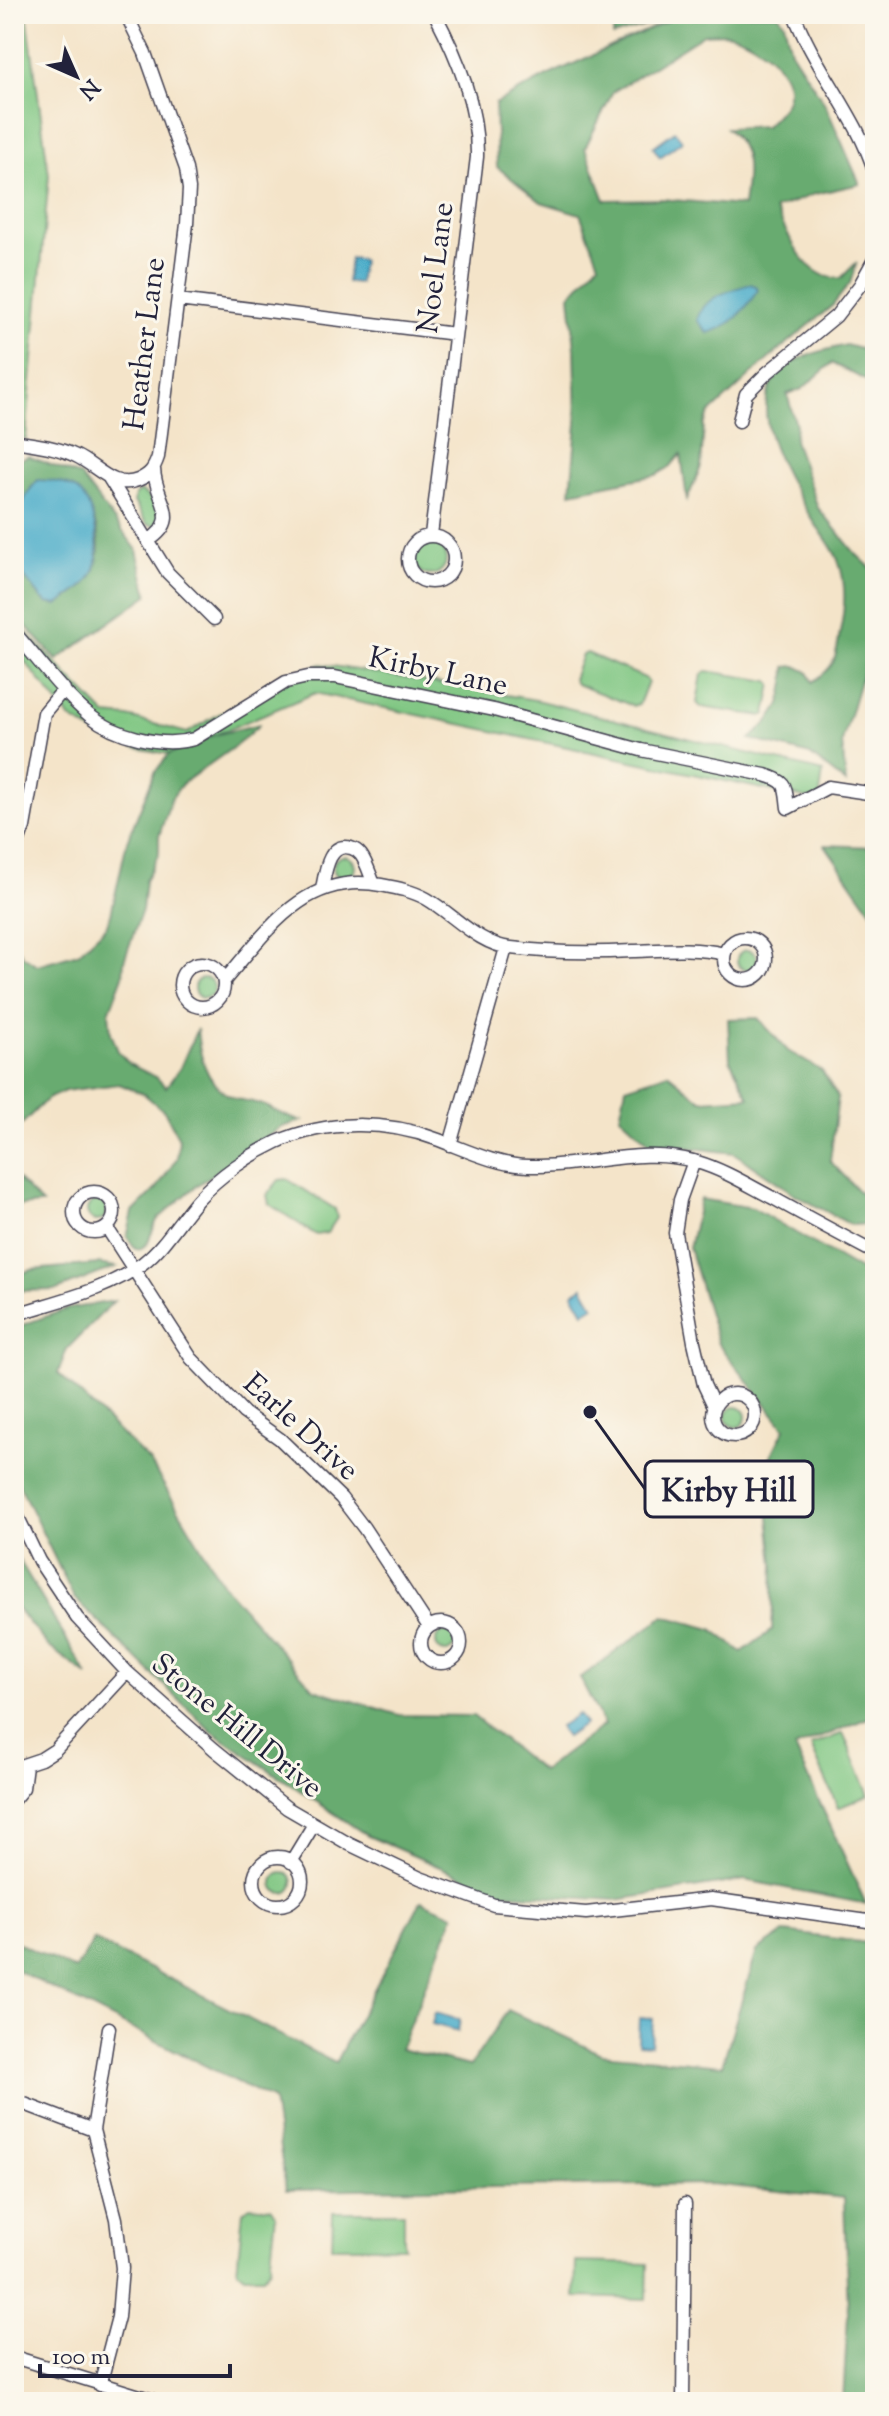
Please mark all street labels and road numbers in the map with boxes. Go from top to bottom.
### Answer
street label: Noel Lane [408,200,466,336]
street label: Heather Lane [114,255,178,433]
street label: Kirby Lane [364,637,512,709]
street label: Earle Drive [232,1364,368,1492]
street label: Stone Hill Drive [141,1644,331,1810]

